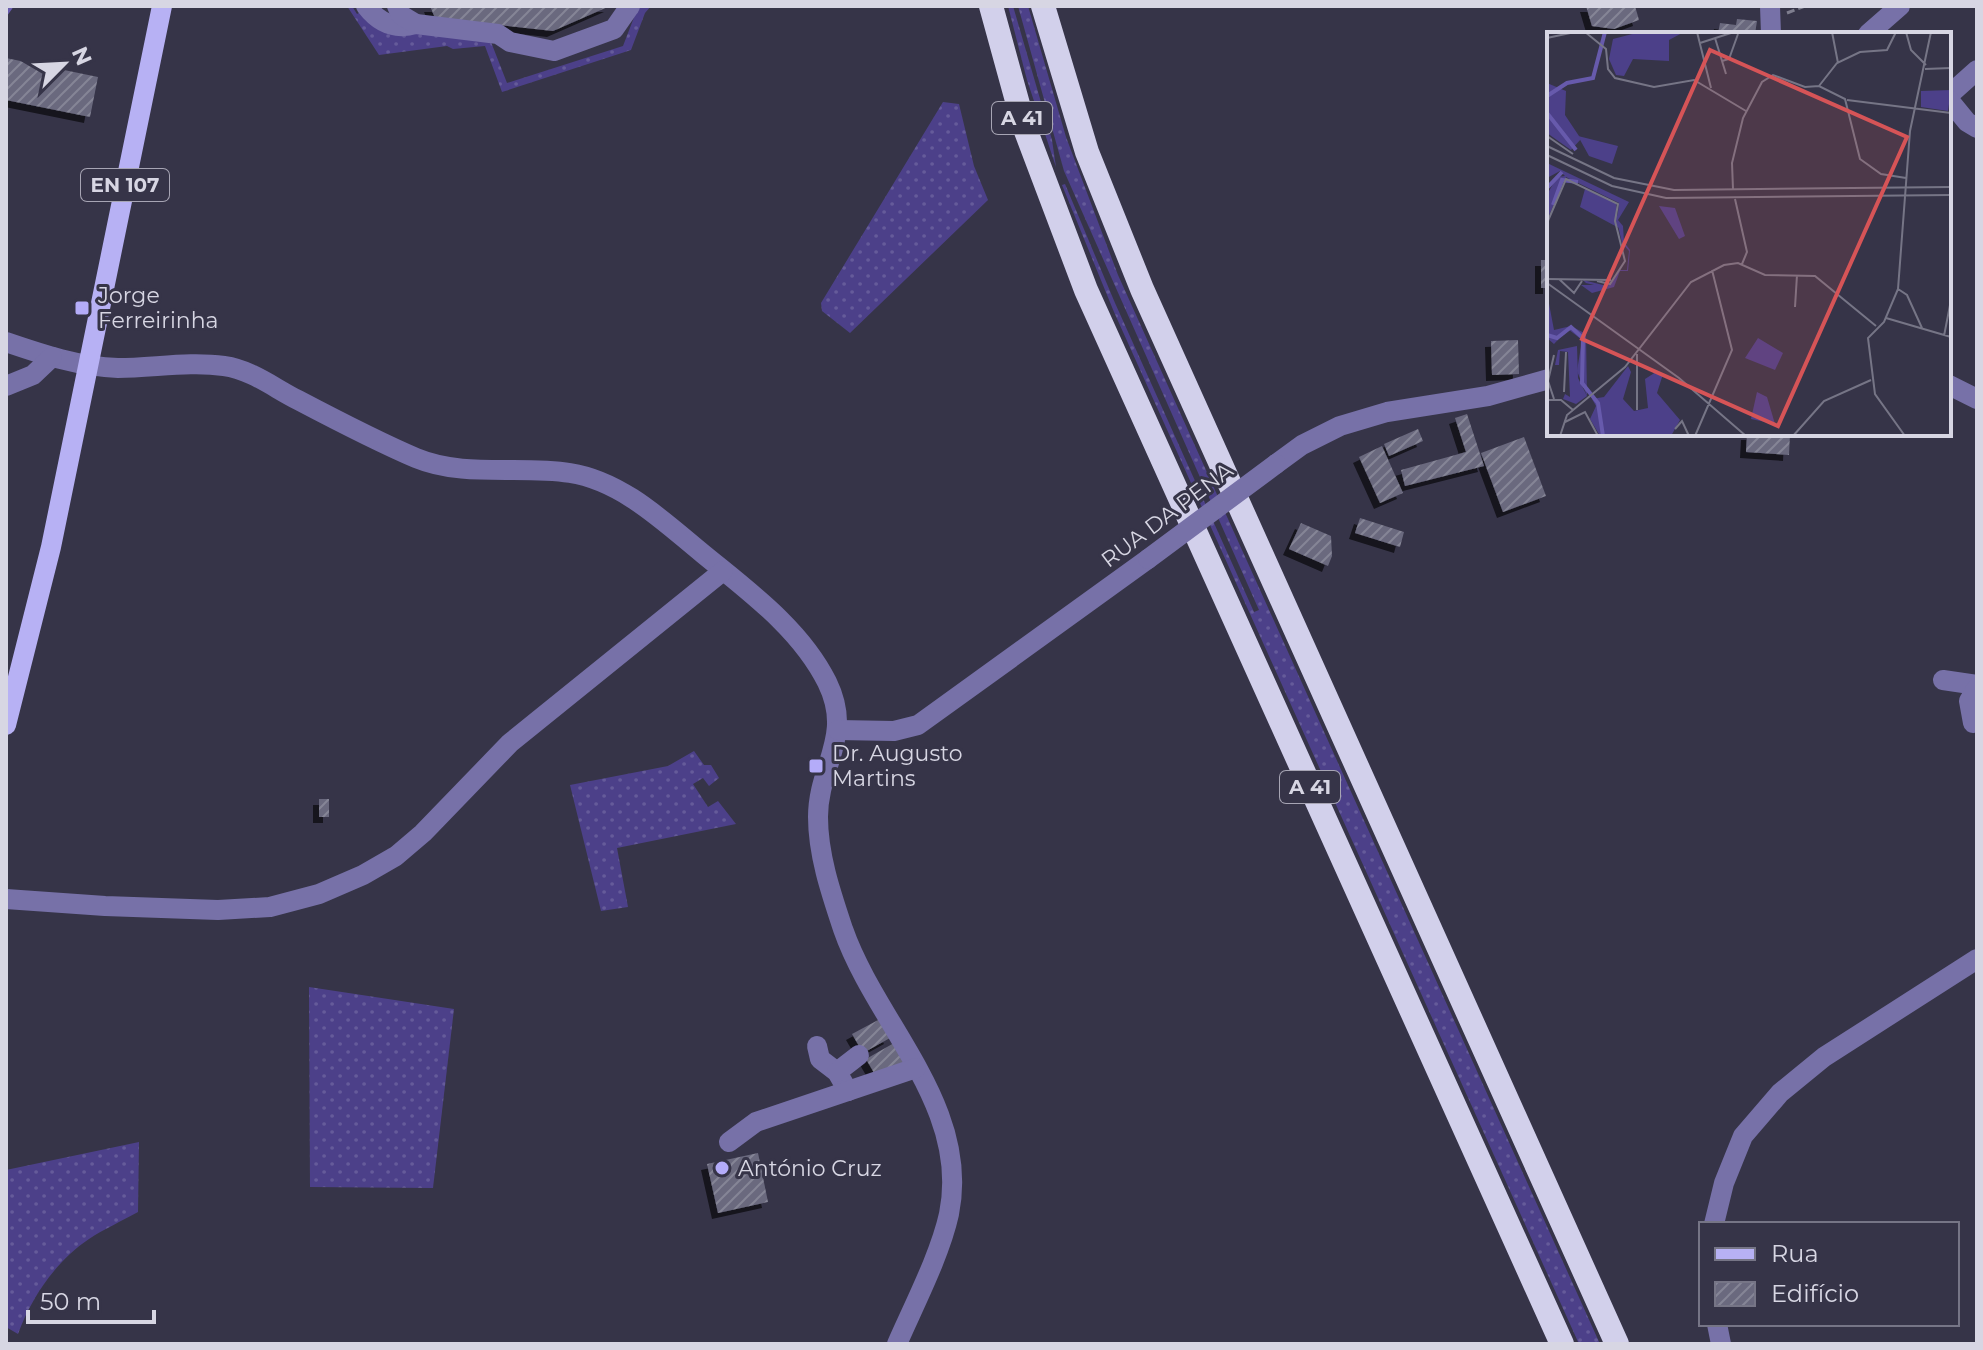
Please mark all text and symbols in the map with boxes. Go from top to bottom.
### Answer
north arrow [24,24,104,104]
inset map [1547,32,1951,436]
text: N [66,42,98,70]
road number: A 41 [992,102,1052,134]
road number: EN 107 [81,169,169,201]
place label: Jorge Ferreirinha [97,282,219,334]
marker: Jorge Ferreirinha [73,299,91,317]
street label: RUA DA PENA [1096,457,1238,573]
place label: Dr. Augusto Martins [832,740,962,792]
marker: Dr. Augusto Martins [807,757,825,775]
road number: A 41 [1280,771,1340,803]
place label: António Cruz [738,1155,882,1182]
marker: António Cruz [713,1159,731,1177]
legend [1699,1222,1959,1326]
text: Rua [1771,1239,1819,1268]
scale bar [28,1274,154,1324]
text: Edifício [1771,1279,1859,1308]
text: 50 m [40,1287,101,1316]

